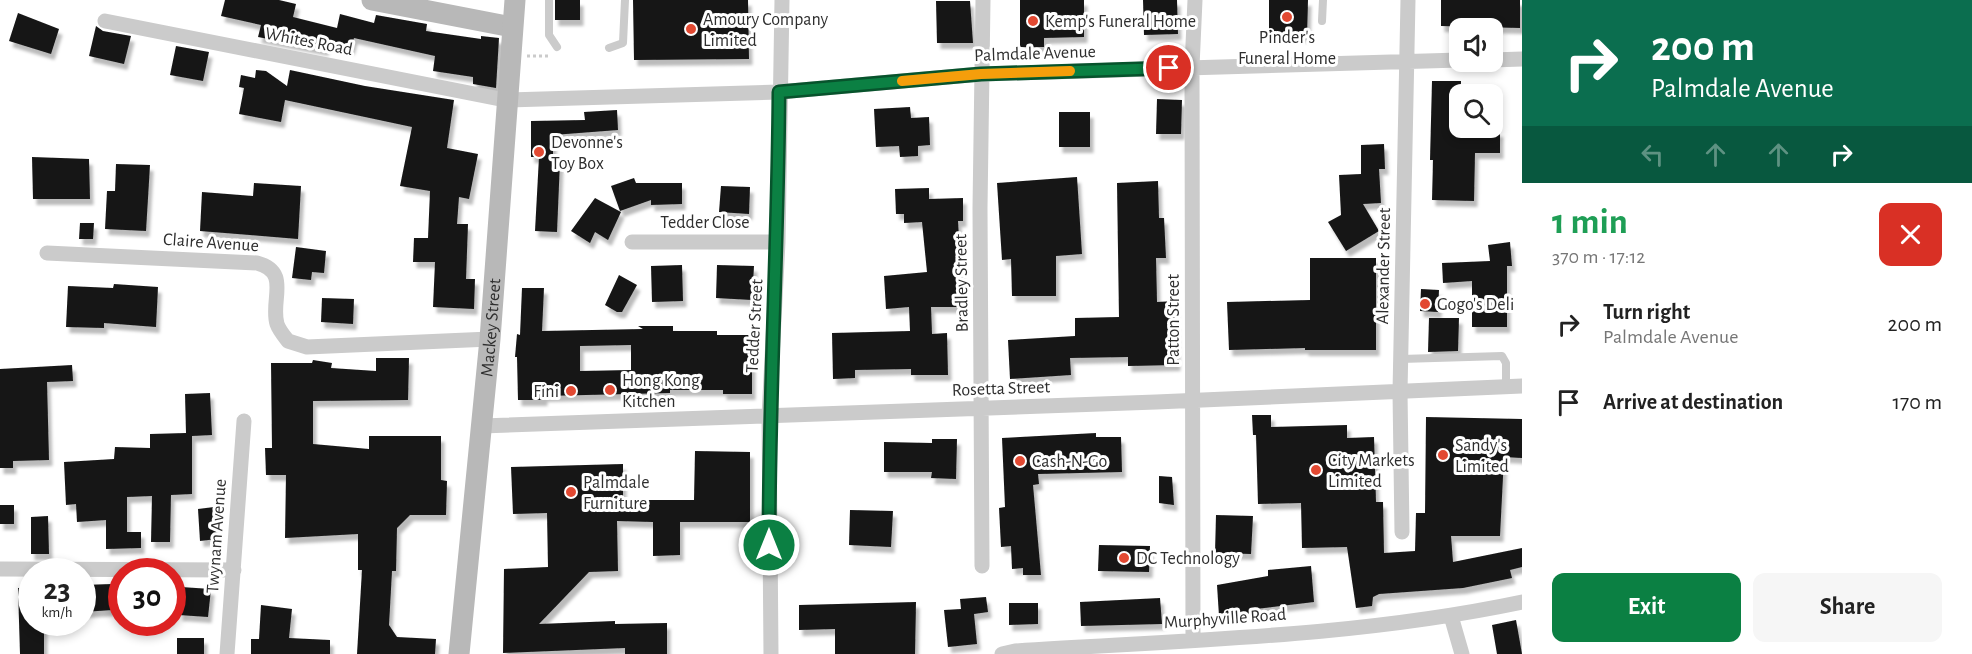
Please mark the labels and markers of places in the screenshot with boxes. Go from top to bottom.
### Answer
marker: Pinder's Funeral Home [1280,10,1294,24]
place label: Amoury Company Limited [703,11,828,50]
place label: Kemp's Funeral Home [1045,13,1196,31]
marker: Kemp's Funeral Home [1026,14,1040,28]
marker: Amoury Company Limited [684,22,698,36]
place label: Pinder's Funeral Home [1238,29,1336,68]
pin [1143,42,1194,93]
place label: Devonne's Toy Box [551,134,623,173]
marker: Devonne's Toy Box [532,145,546,159]
place label: Gogo's Deli [1437,296,1514,314]
marker: Gogo's Deli [1418,297,1432,311]
place label: Hong Kong Kitchen [622,372,700,411]
place label: Fini [533,383,559,401]
marker: Hong Kong Kitchen [603,383,617,397]
marker: Fini [564,384,578,398]
place label: Sandy's Limited [1455,437,1509,476]
marker: Sandy's Limited [1436,448,1450,462]
place label: City Markets Limited [1328,452,1415,491]
place label: Cash-N-Go [1032,453,1107,471]
marker: Cash-N-Go [1013,454,1027,468]
marker: City Markets Limited [1309,463,1323,477]
place label: Palmdale Furniture [583,474,649,513]
marker: Palmdale Furniture [564,485,578,499]
place label: DC Technology [1136,550,1240,568]
marker: DC Technology [1117,551,1131,565]

